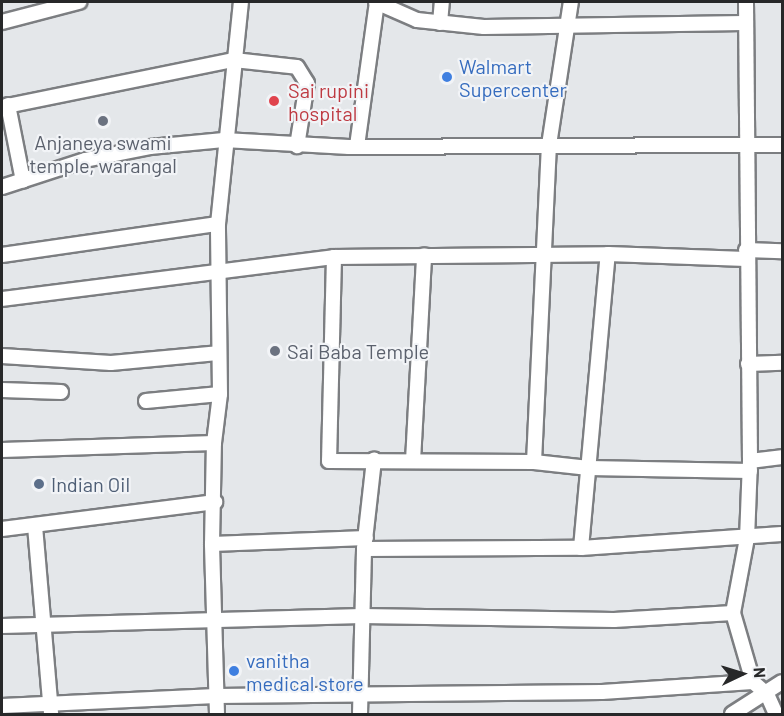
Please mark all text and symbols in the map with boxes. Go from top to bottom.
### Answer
place label: Walmart Supercenter [459,54,567,101]
marker: Walmart Supercenter [440,70,454,84]
place label: Sai rupini hospital [288,78,369,125]
marker: Sai rupini hospital [265,92,283,110]
marker: Anjaneya swami temple, warangal [96,114,110,128]
place label: Anjaneya swami temple, warangal [29,130,177,177]
place label: Sai Baba Temple [287,339,429,363]
marker: Sai Baba Temple [268,344,282,358]
place label: Indian Oil [51,472,130,496]
marker: Indian Oil [32,477,46,491]
north arrow [712,644,772,704]
place label: vanitha medical store [246,648,364,695]
marker: vanitha medical store [227,664,241,678]
text: N [751,667,770,679]

